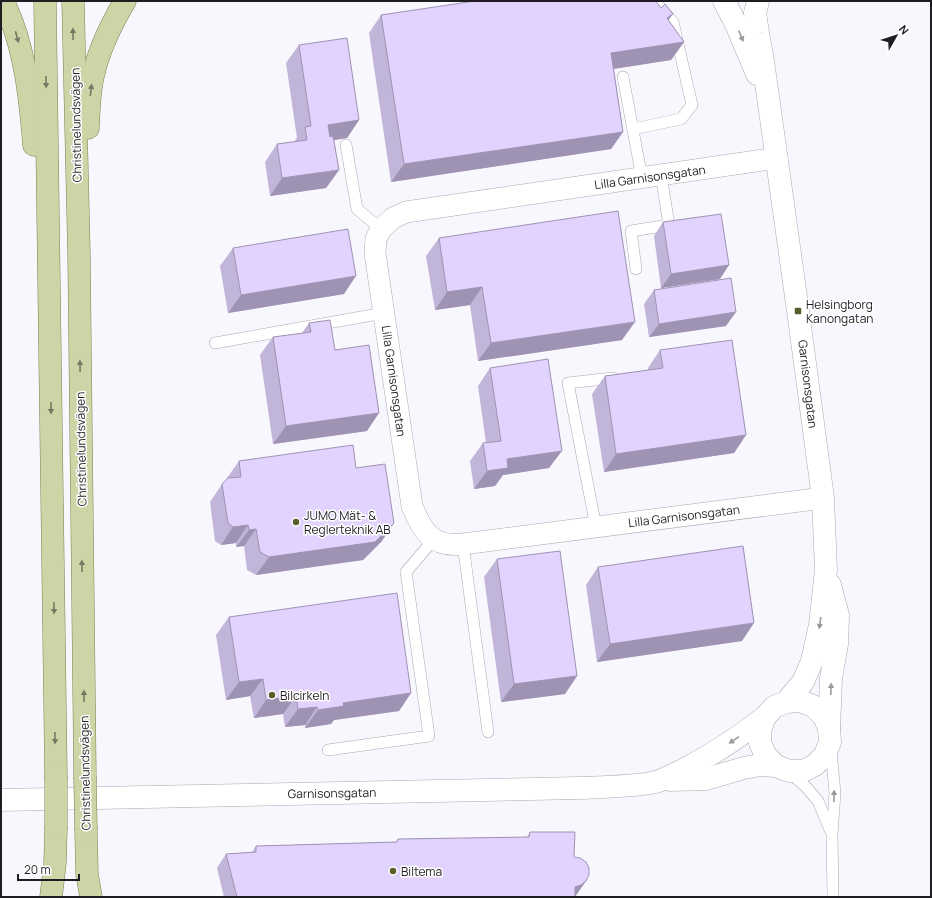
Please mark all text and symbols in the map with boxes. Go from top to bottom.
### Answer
north arrow [876,16,916,56]
text: N [896,22,913,37]
one-way arrow [70,27,76,40]
one-way arrow [14,31,20,43]
one-way arrow [738,31,744,43]
street label: Christinelundsvägen [67,68,85,182]
one-way arrow [43,76,49,89]
one-way arrow [88,84,94,96]
street label: Lilla Garnisonsgatan [593,161,707,193]
place label: Helsingborg Kanongatan [806,296,873,327]
marker: Helsingborg Kanongatan [793,306,803,316]
street label: Lilla Garnisonsgatan [378,324,410,438]
street label: Garnisonsgatan [794,339,822,429]
one-way arrow [77,359,83,372]
street label: Christinelundsvägen [72,392,90,506]
one-way arrow [48,402,54,415]
street label: Lilla Garnisonsgatan [627,501,741,531]
place label: JUMO Mät- & Reglerteknik AB [304,507,391,538]
marker: JUMO Mät- & Reglerteknik AB [291,517,301,527]
one-way arrow [79,559,85,572]
one-way arrow [50,602,57,614]
one-way arrow [817,617,823,629]
one-way arrow [828,682,834,695]
place label: Bilcirkeln [280,687,329,704]
one-way arrow [81,689,87,702]
marker: Bilcirkeln [267,690,277,700]
street label: Christinelundsvägen [76,716,94,830]
one-way arrow [52,732,58,745]
one-way arrow [729,736,739,744]
street label: Garnisonsgatan [288,784,376,802]
one-way arrow [831,789,837,802]
scale bar [18,856,79,882]
text: 20 m [24,861,51,878]
place label: Biltema [401,863,442,880]
marker: Biltema [388,866,398,876]

